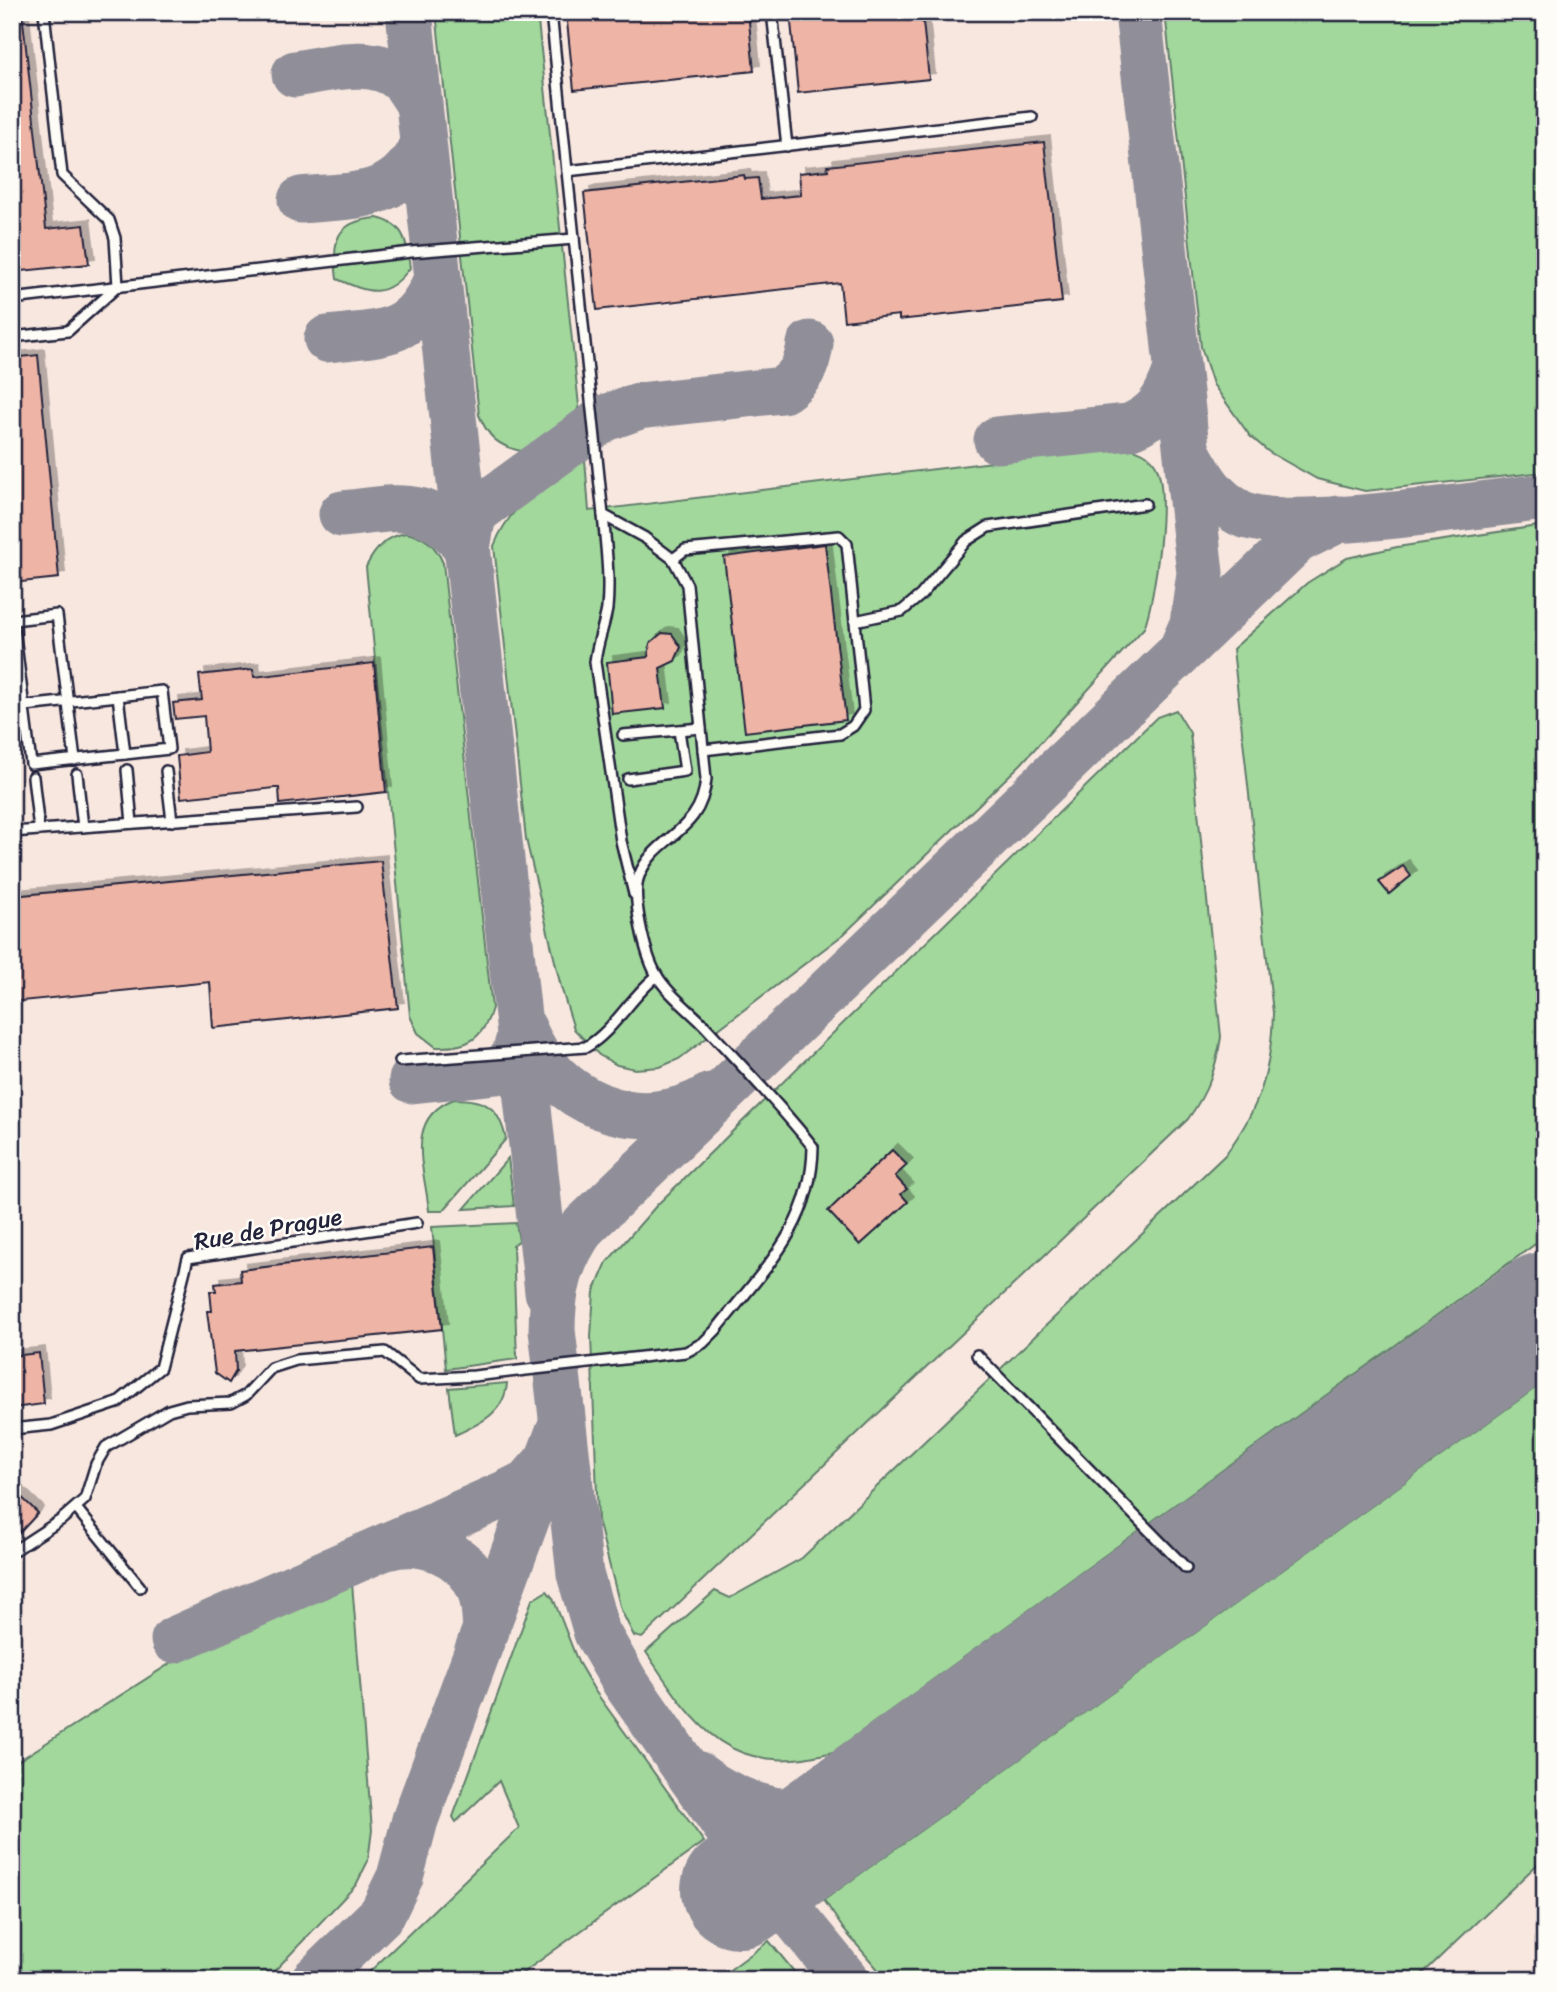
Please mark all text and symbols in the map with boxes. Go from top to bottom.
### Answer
street label: Rue de Prague [191,1195,346,1263]

